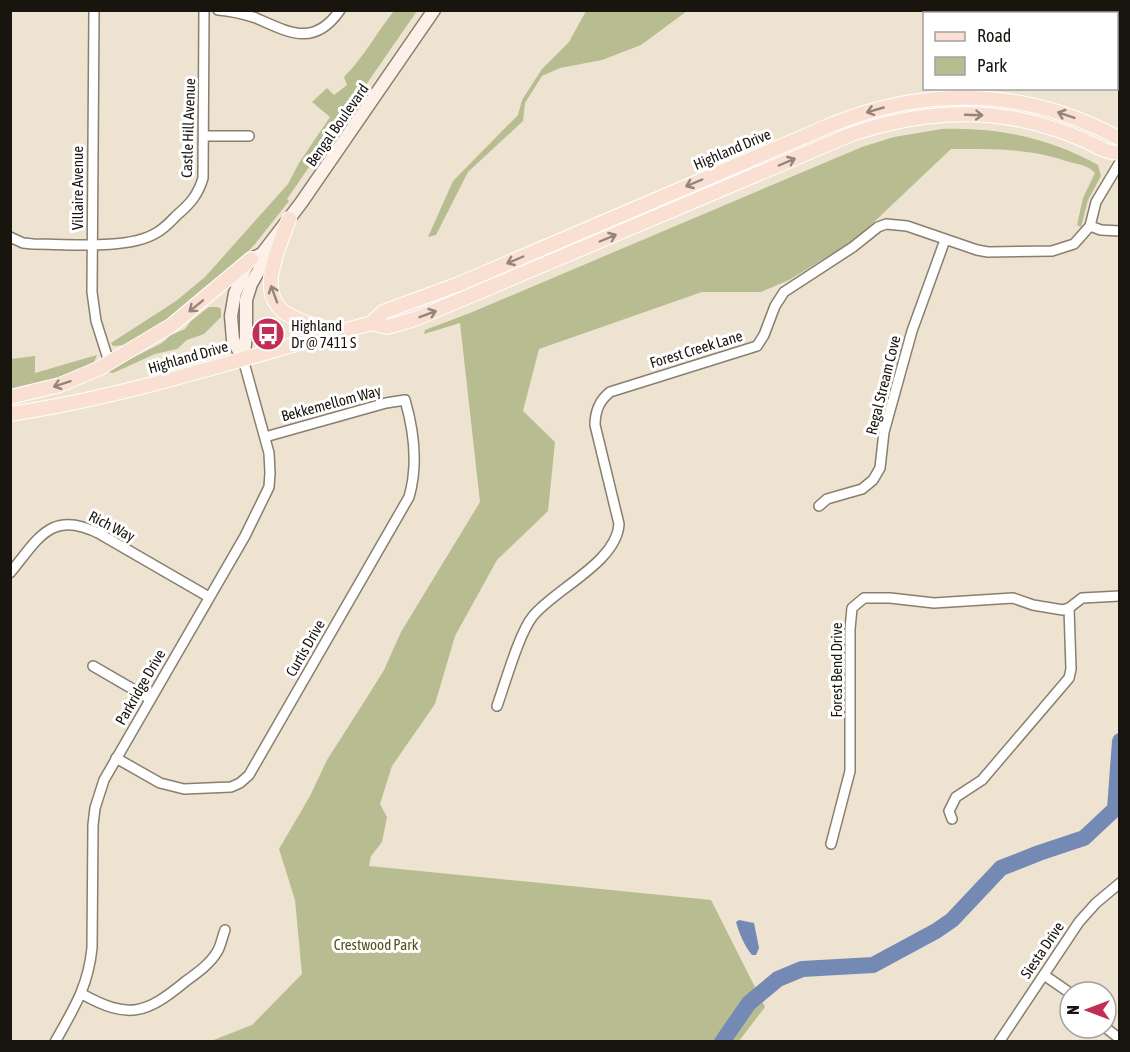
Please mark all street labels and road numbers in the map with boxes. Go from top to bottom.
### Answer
street label: Castle Hill Avenue [178,78,198,178]
street label: Bengal Boulevard [302,80,372,170]
street label: Highland Drive [691,125,773,173]
street label: Villaire Avenue [69,146,86,230]
street label: Forest Creek Lane [648,327,745,371]
street label: Regal Stream Cove [862,333,904,436]
street label: Highland Drive [146,337,230,377]
street label: Bekkemellom Way [279,382,383,424]
street label: Rich Way [86,507,138,545]
street label: Curtis Drive [282,617,328,679]
street label: Forest Bend Drive [828,622,845,718]
street label: Parkridge Drive [112,646,168,728]
street label: Siesta Drive [1017,918,1067,981]

